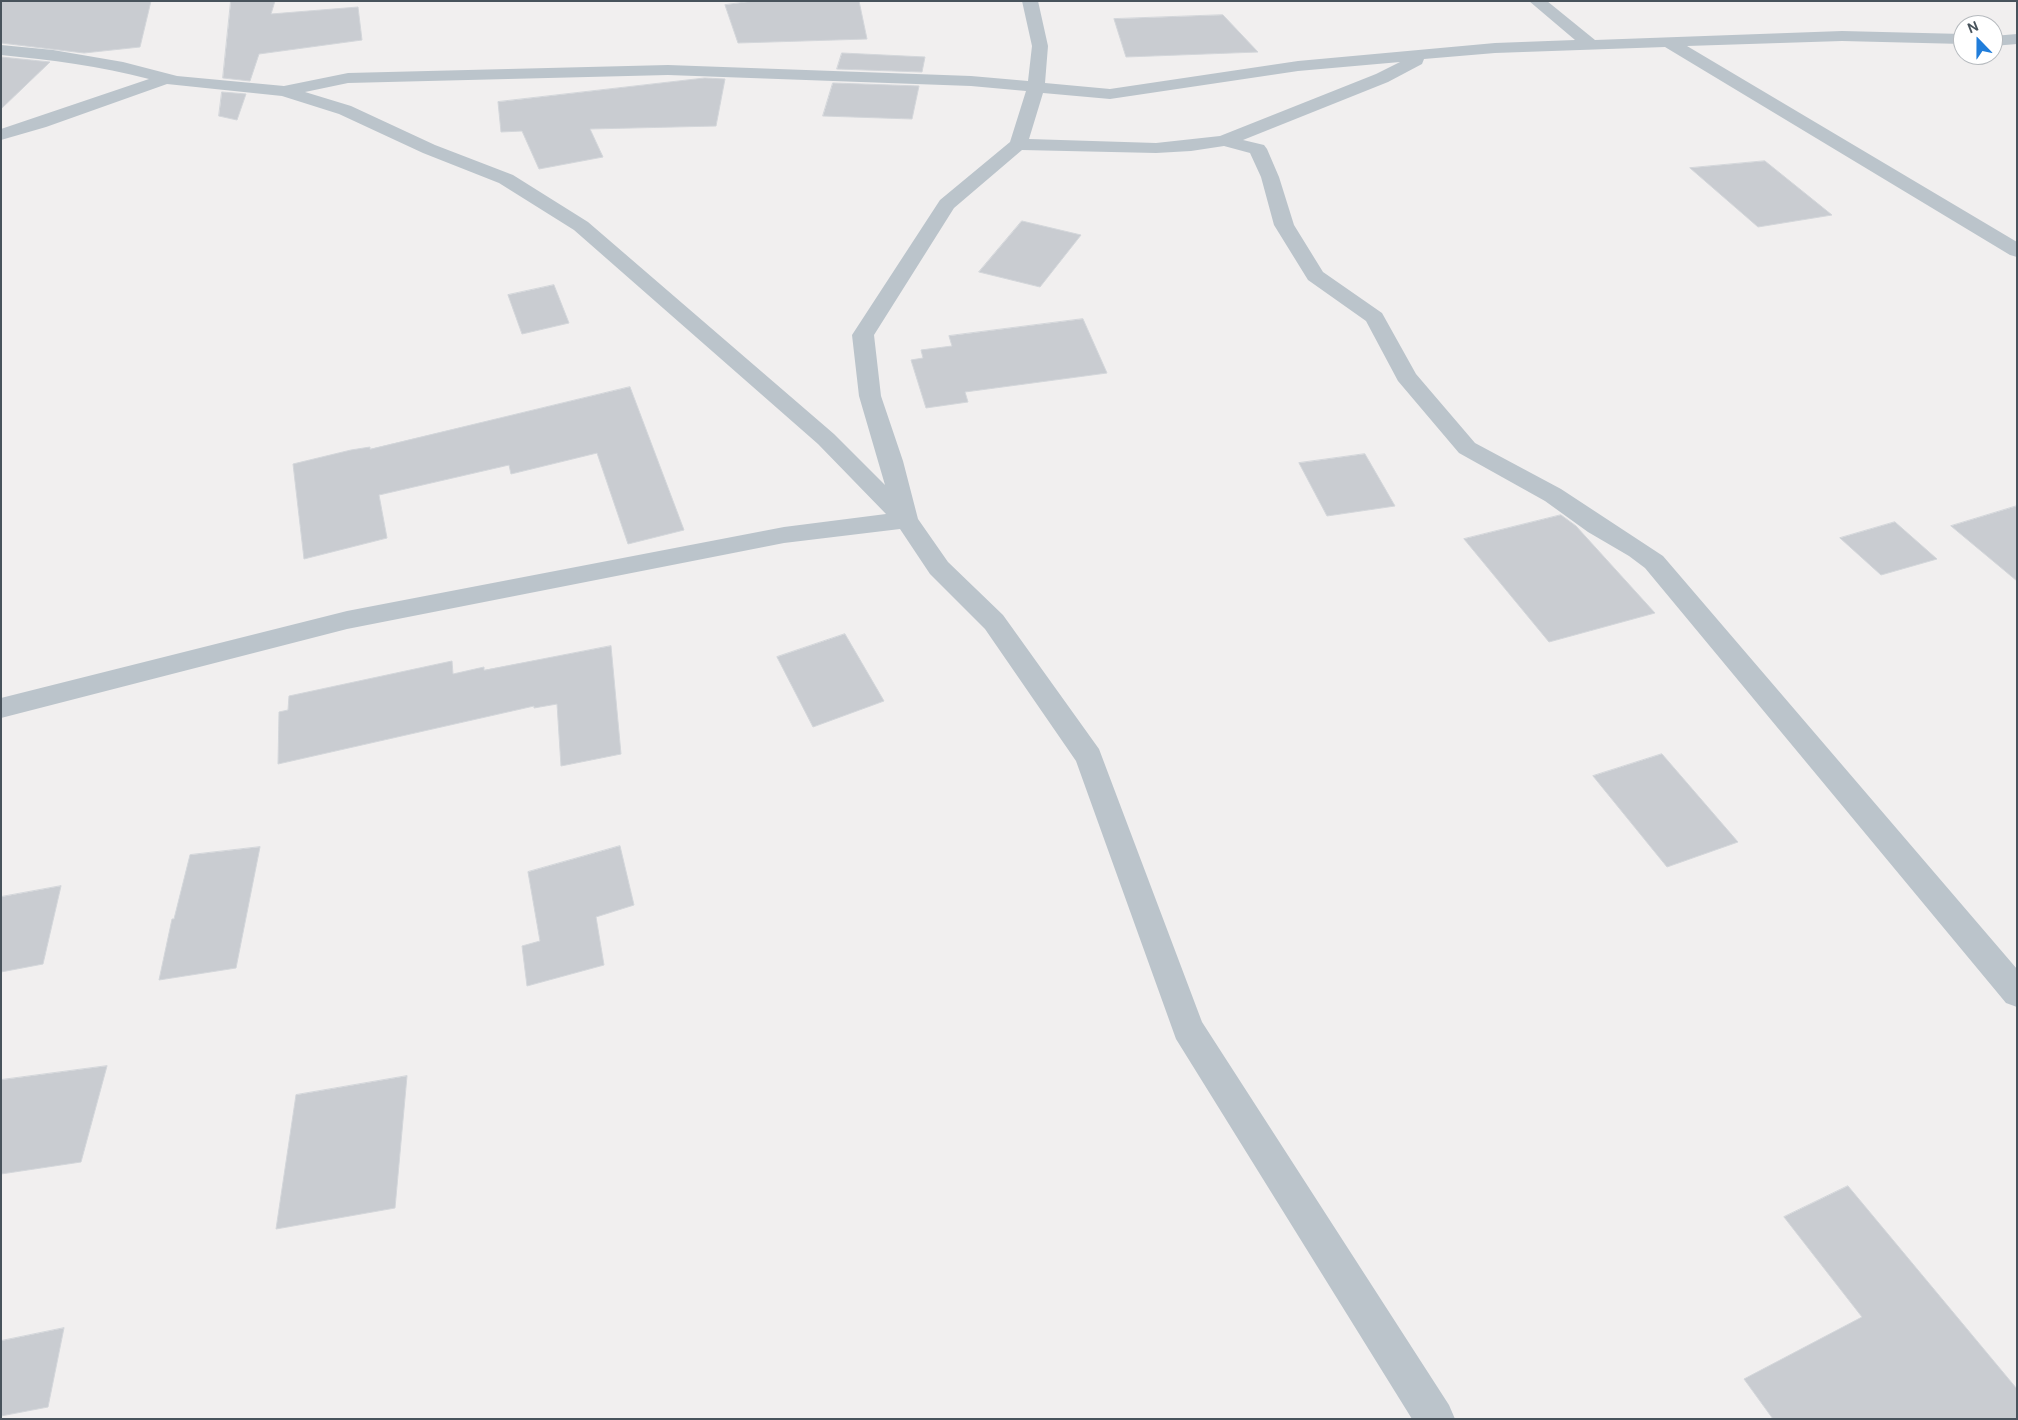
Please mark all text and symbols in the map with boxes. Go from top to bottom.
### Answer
north arrow [1953,15,2003,65]
text: N [1965,17,1981,37]

